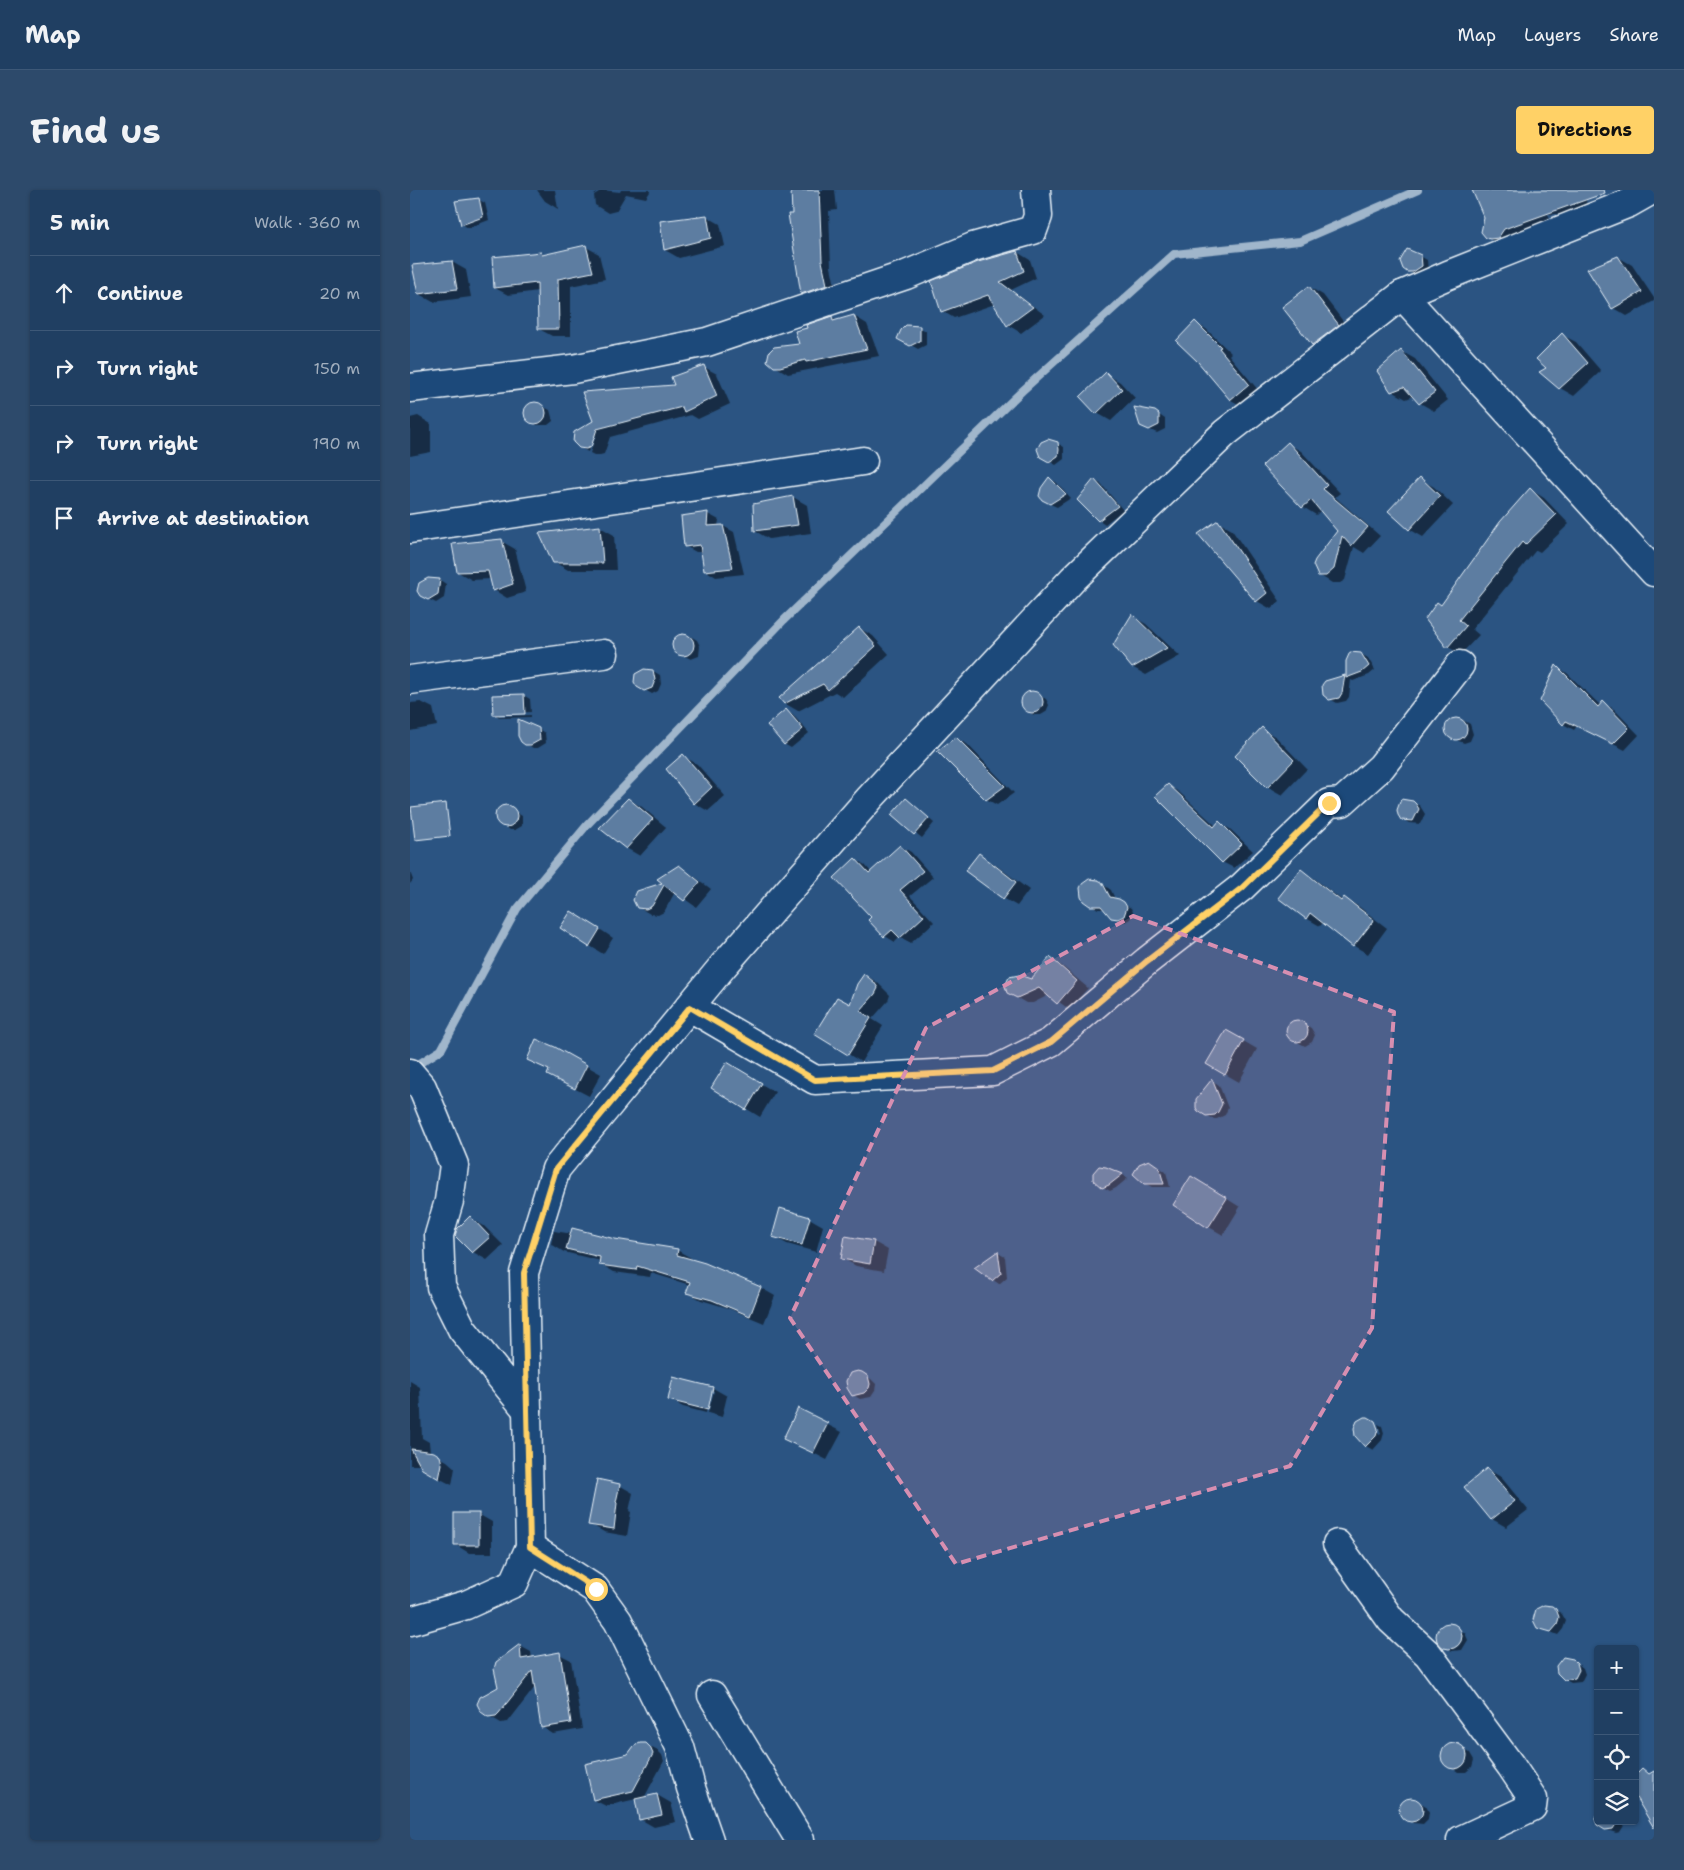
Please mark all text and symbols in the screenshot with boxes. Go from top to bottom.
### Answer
text: Map [25,19,81,51]
text: Map [1458,23,1496,47]
text: Layers [1524,23,1581,47]
text: Share [1609,23,1659,47]
button: Directions [1516,106,1654,154]
text: Find us [30,107,161,154]
text: 5 min [50,209,110,237]
text: Walk · 360 m [254,212,360,233]
icon: ahead [50,279,78,307]
text: Continue [97,281,183,306]
text: 20 m [319,283,360,304]
icon: right [50,354,78,382]
text: Turn right [97,356,198,381]
text: 150 m [313,358,360,379]
icon: right [50,429,78,457]
text: Turn right [97,431,198,456]
text: 190 m [313,433,360,454]
icon: arrive [50,504,78,532]
text: Arrive at destination [97,506,309,531]
route end [1318,792,1341,815]
route start [585,1578,608,1601]
map controls [1594,1645,1639,1825]
button: + [1594,1645,1639,1690]
button: − [1594,1690,1639,1735]
button: locate [1594,1735,1639,1780]
button: layers [1594,1780,1639,1825]

